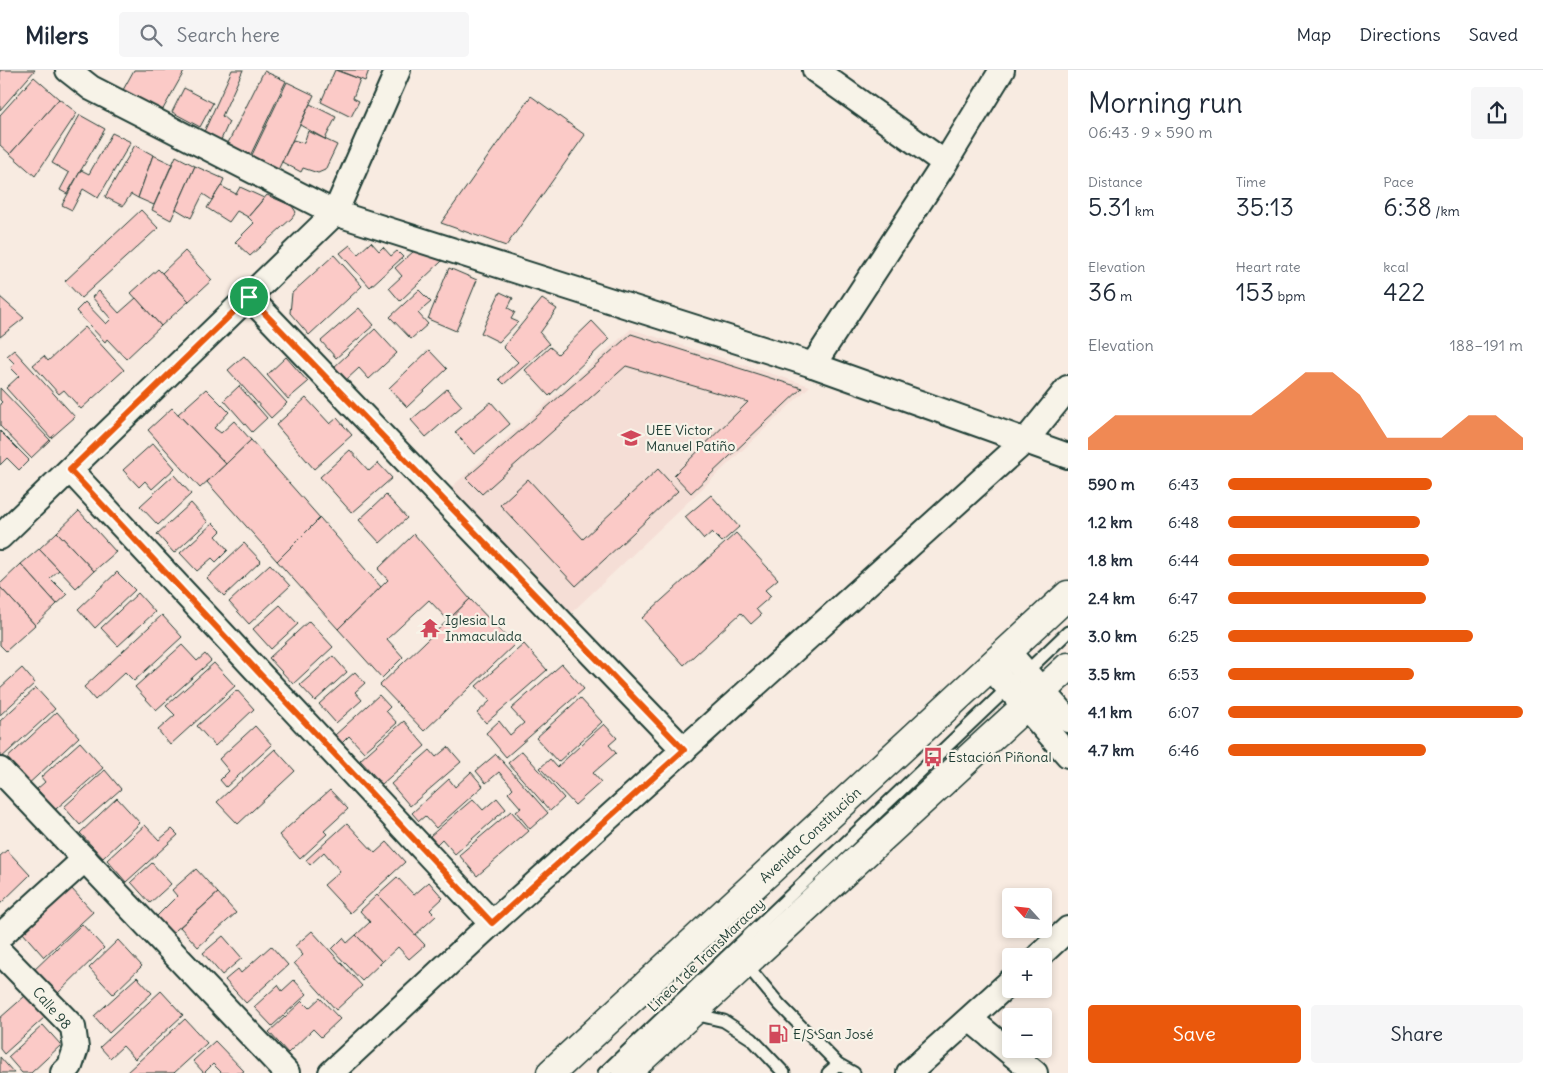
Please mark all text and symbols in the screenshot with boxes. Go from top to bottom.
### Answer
search box [119,12,469,57]
text: Milers [25,20,89,50]
icon: search [137,21,165,49]
text: Search here [177,23,280,47]
text: Map [1296,23,1331,46]
text: Directions [1359,23,1441,46]
text: Saved [1469,23,1518,46]
text: Morning run [1088,85,1243,121]
button: share [1471,87,1523,139]
text: 06:43 · 9 × 590 m [1088,122,1213,142]
text: Distance [1088,173,1143,191]
text: Time [1236,173,1266,191]
text: Pace [1383,173,1414,191]
text: 5.31 [1088,191,1131,223]
text: 35:13 [1236,191,1294,223]
text: 6:38 [1383,191,1432,223]
text: km [1131,202,1154,220]
text: /km [1432,202,1460,220]
text: Elevation [1088,258,1145,276]
text: Heart rate [1236,258,1301,276]
text: kcal [1383,258,1409,276]
pin [228,276,270,318]
text: 36 [1088,276,1117,308]
text: 153 [1236,276,1274,308]
text: 422 [1383,276,1425,308]
icon: arrive [235,283,263,311]
text: m [1117,287,1132,305]
text: bpm [1274,287,1306,305]
text: Elevation [1088,335,1154,355]
text: 188–191 m [1449,335,1523,355]
place label: UEE Victor Manuel Patiño [646,421,735,455]
school or university icon: UEE Victor Manuel Patiño [620,427,642,449]
text: 590 m [1088,474,1135,494]
text: 6:43 [1168,474,1199,494]
text: 1.2 km [1088,512,1132,532]
text: 6:48 [1168,512,1199,532]
text: 1.8 km [1088,550,1133,570]
text: 6:44 [1168,550,1199,570]
text: 2.4 km [1088,588,1135,608]
text: 6:47 [1168,588,1198,608]
place label: Iglesia La Inmaculada [445,611,522,645]
temple icon: Iglesia La Inmaculada [419,617,441,639]
text: 3.0 km [1088,626,1137,646]
text: 6:25 [1168,626,1199,646]
text: 3.5 km [1088,664,1136,684]
text: 6:53 [1168,664,1199,684]
text: 4.1 km [1088,702,1132,722]
text: 6:07 [1168,702,1199,722]
text: 4.7 km [1088,740,1134,760]
text: 6:46 [1168,740,1199,760]
bus stop icon: Estación Piñonal [922,746,944,768]
place label: Estación Piñonal [948,748,1052,766]
street label: Avenida Constitución [755,783,865,887]
north arrow [1002,888,1052,938]
map controls [1002,888,1052,1058]
street label: Línea 1 de TransMaracay [644,894,768,1016]
button: + [1002,948,1052,998]
street label: Calle 98 [29,983,75,1033]
button: Save [1088,1005,1301,1063]
button: Share [1311,1005,1523,1063]
button: − [1002,1008,1052,1058]
fuel station icon: E/S San José [767,1023,789,1045]
place label: E/S San José [793,1025,874,1043]

